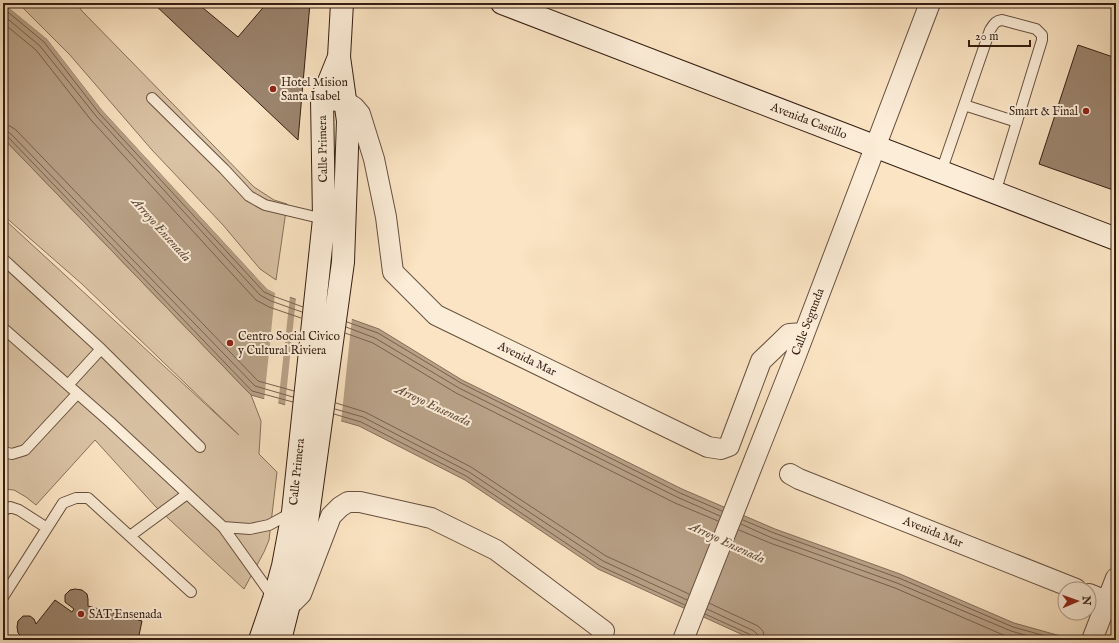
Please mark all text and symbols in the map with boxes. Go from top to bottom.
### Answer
scale bar [969,22,1030,48]
text: 20 m [975,29,998,44]
place label: Hotel Mision Santa Isabel [281,75,348,104]
marker: Hotel Mision Santa Isabel [268,84,278,94]
street label: Avenida Castillo [768,99,850,143]
place label: Smart & Final [1009,104,1079,119]
marker: Smart & Final [1081,106,1091,116]
street label: Calle Primera [315,114,331,183]
water label: Arroyo Ensenada [126,193,195,266]
street label: Calle Segunda [788,286,828,358]
place label: Centro Social Civico y Cultural Riviera [237,329,340,358]
marker: Centro Social Civico y Cultural Riviera [225,338,235,348]
street label: Avenida Mar [494,338,559,380]
water label: Arroyo Ensenada [391,380,474,431]
street label: Calle Primera [286,437,308,506]
street label: Avenida Mar [900,513,966,551]
water label: Arroyo Ensenada [685,517,768,568]
north arrow [1057,581,1097,621]
text: N [1079,595,1093,606]
place label: SAT Ensenada [89,607,163,622]
marker: SAT Ensenada [76,609,86,619]

